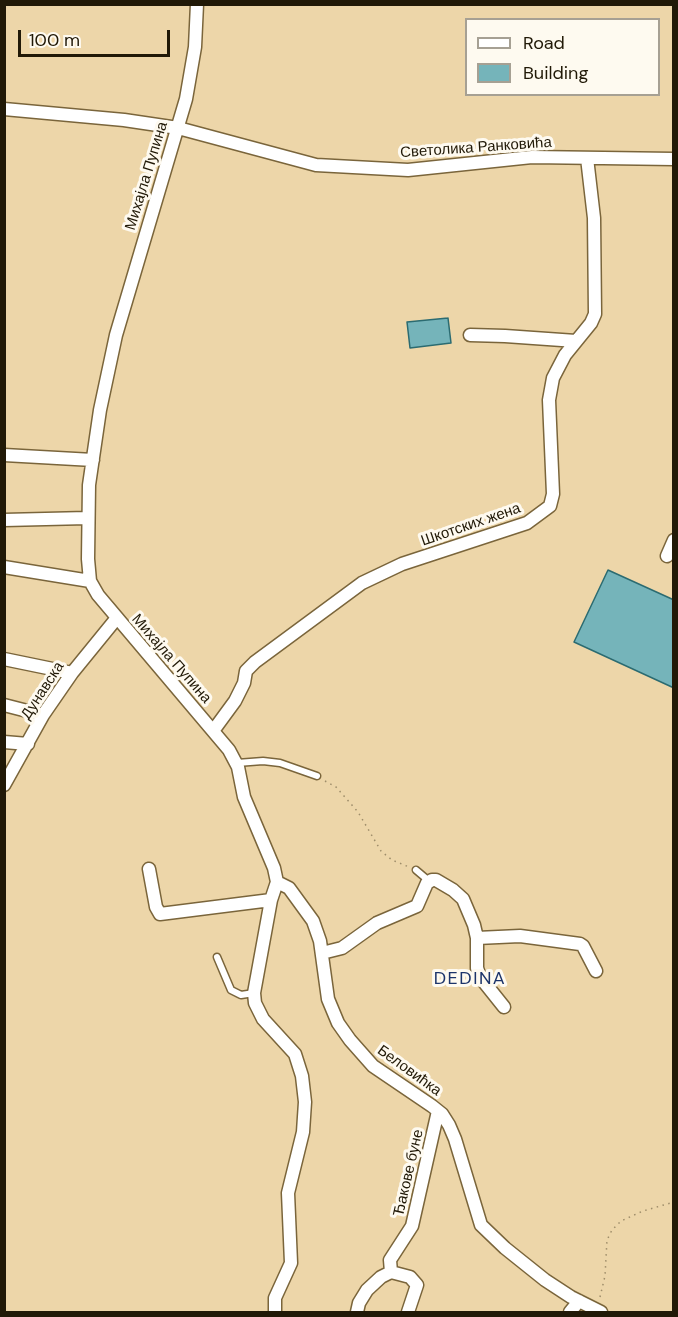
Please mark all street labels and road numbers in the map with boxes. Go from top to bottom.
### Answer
street label: Михајла Пупина [122,120,172,232]
street label: Светолика Ранковића [400,134,552,162]
street label: Шкотских жена [419,500,523,550]
street label: Михајла Пупина [127,611,215,707]
street label: Дунавска [18,659,68,723]
street label: Беловићка [373,1042,445,1100]
street label: Ђакове буне [390,1128,428,1218]

